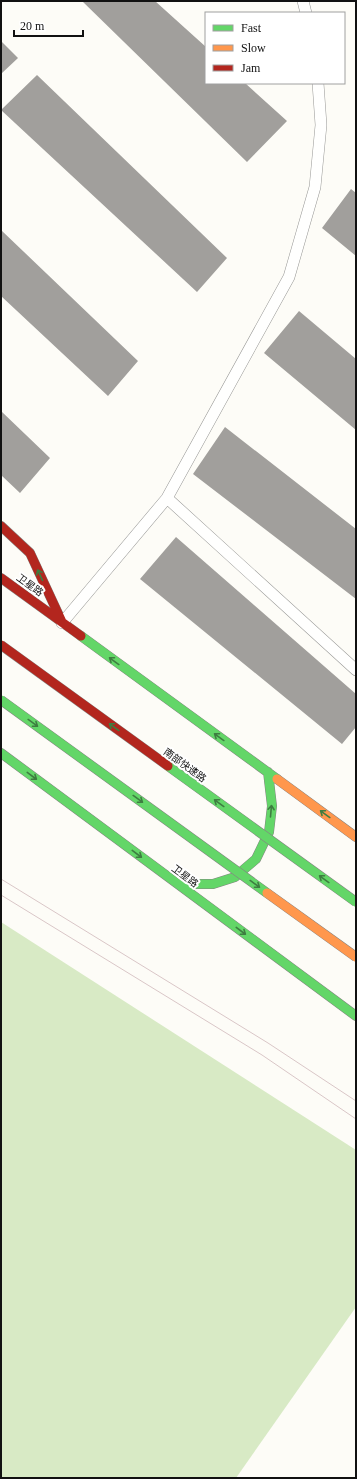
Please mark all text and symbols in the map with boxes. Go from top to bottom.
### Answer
scale bar [14,12,83,38]
legend [205,12,345,84]
text: 20 m [20,19,45,33]
text: Fast [241,21,262,35]
text: Slow [241,41,266,55]
text: Jam [241,61,261,75]
one-way arrow [36,569,43,581]
street label: 卫星路 [15,572,45,598]
one-way arrow [109,657,120,665]
one-way arrow [27,719,38,727]
one-way arrow [109,723,120,731]
one-way arrow [214,733,225,741]
street label: 南部快速路 [162,746,208,784]
one-way arrow [27,772,38,780]
one-way arrow [132,795,143,803]
one-way arrow [214,799,225,807]
one-way arrow [268,805,275,818]
one-way arrow [319,809,330,818]
one-way arrow [131,849,142,858]
street label: 卫星路 [170,863,200,889]
one-way arrow [319,875,330,883]
one-way arrow [249,880,260,888]
one-way arrow [236,927,247,935]

